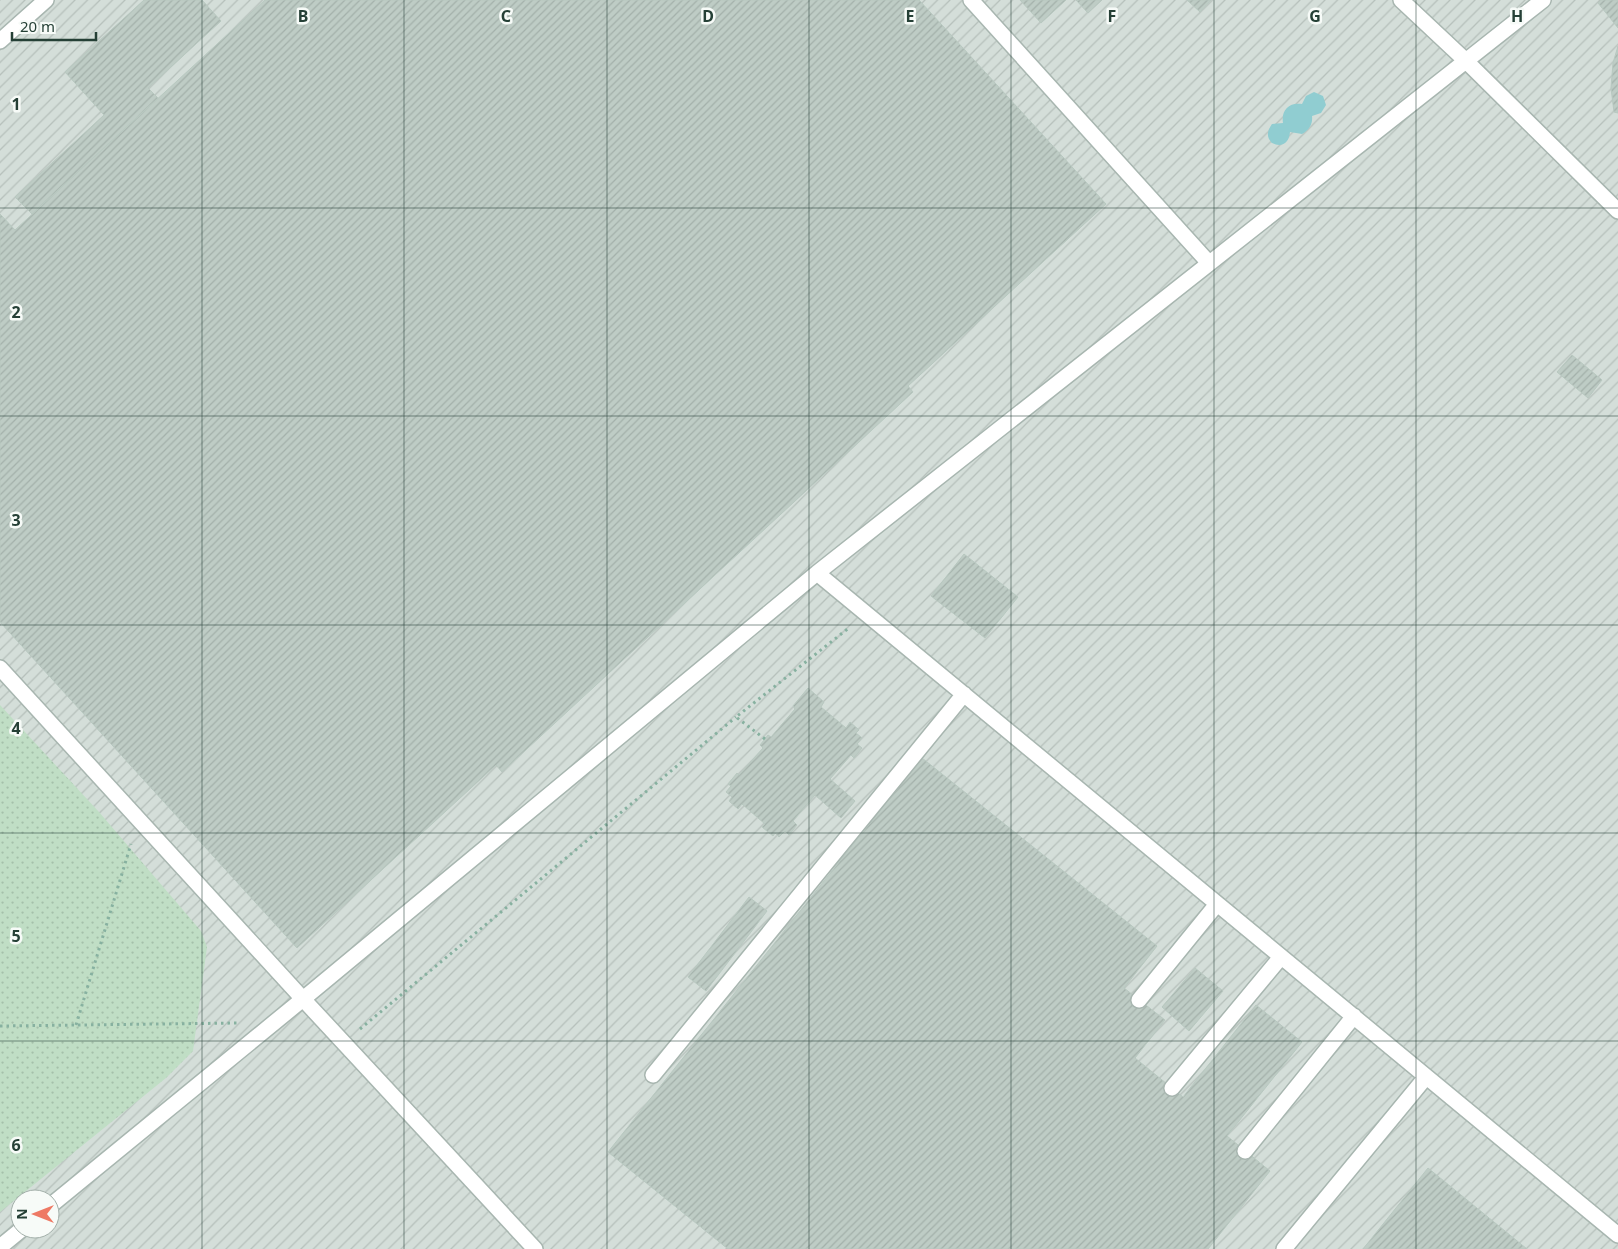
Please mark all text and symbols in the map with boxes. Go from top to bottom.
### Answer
text: B [298,5,308,27]
text: C [501,5,511,27]
text: D [702,5,714,27]
text: E [906,5,915,27]
text: F [1108,5,1116,27]
text: G [1309,5,1321,27]
text: H [1511,5,1523,27]
scale bar [12,10,96,42]
text: 20 m [20,16,55,36]
text: 1 [11,93,21,115]
text: 2 [11,301,21,323]
text: 3 [11,509,21,531]
text: 4 [11,717,21,739]
text: 5 [11,925,21,947]
text: 6 [11,1134,21,1156]
north arrow [10,1189,60,1239]
text: N [12,1208,31,1220]

